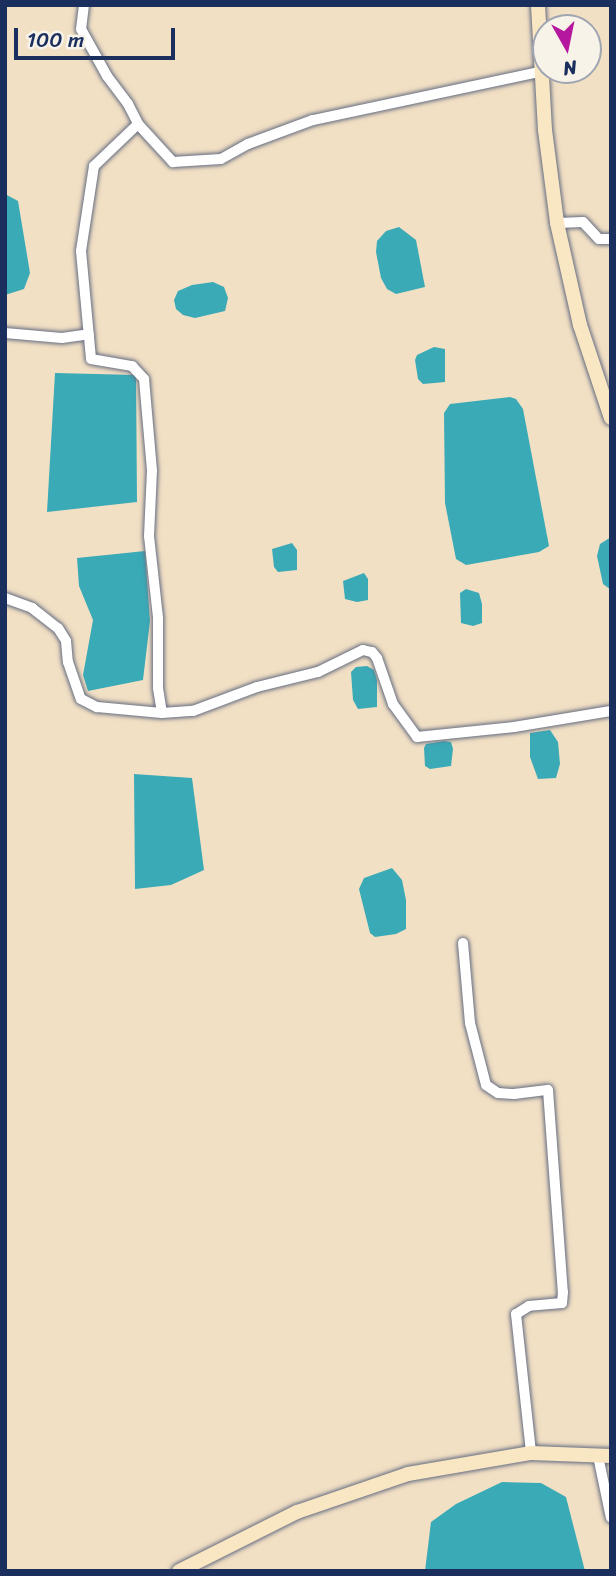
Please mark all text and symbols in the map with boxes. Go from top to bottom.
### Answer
scale bar [18,14,178,58]
north arrow [532,14,602,84]
text: 100 m [27,21,84,59]
text: N [561,51,579,86]

